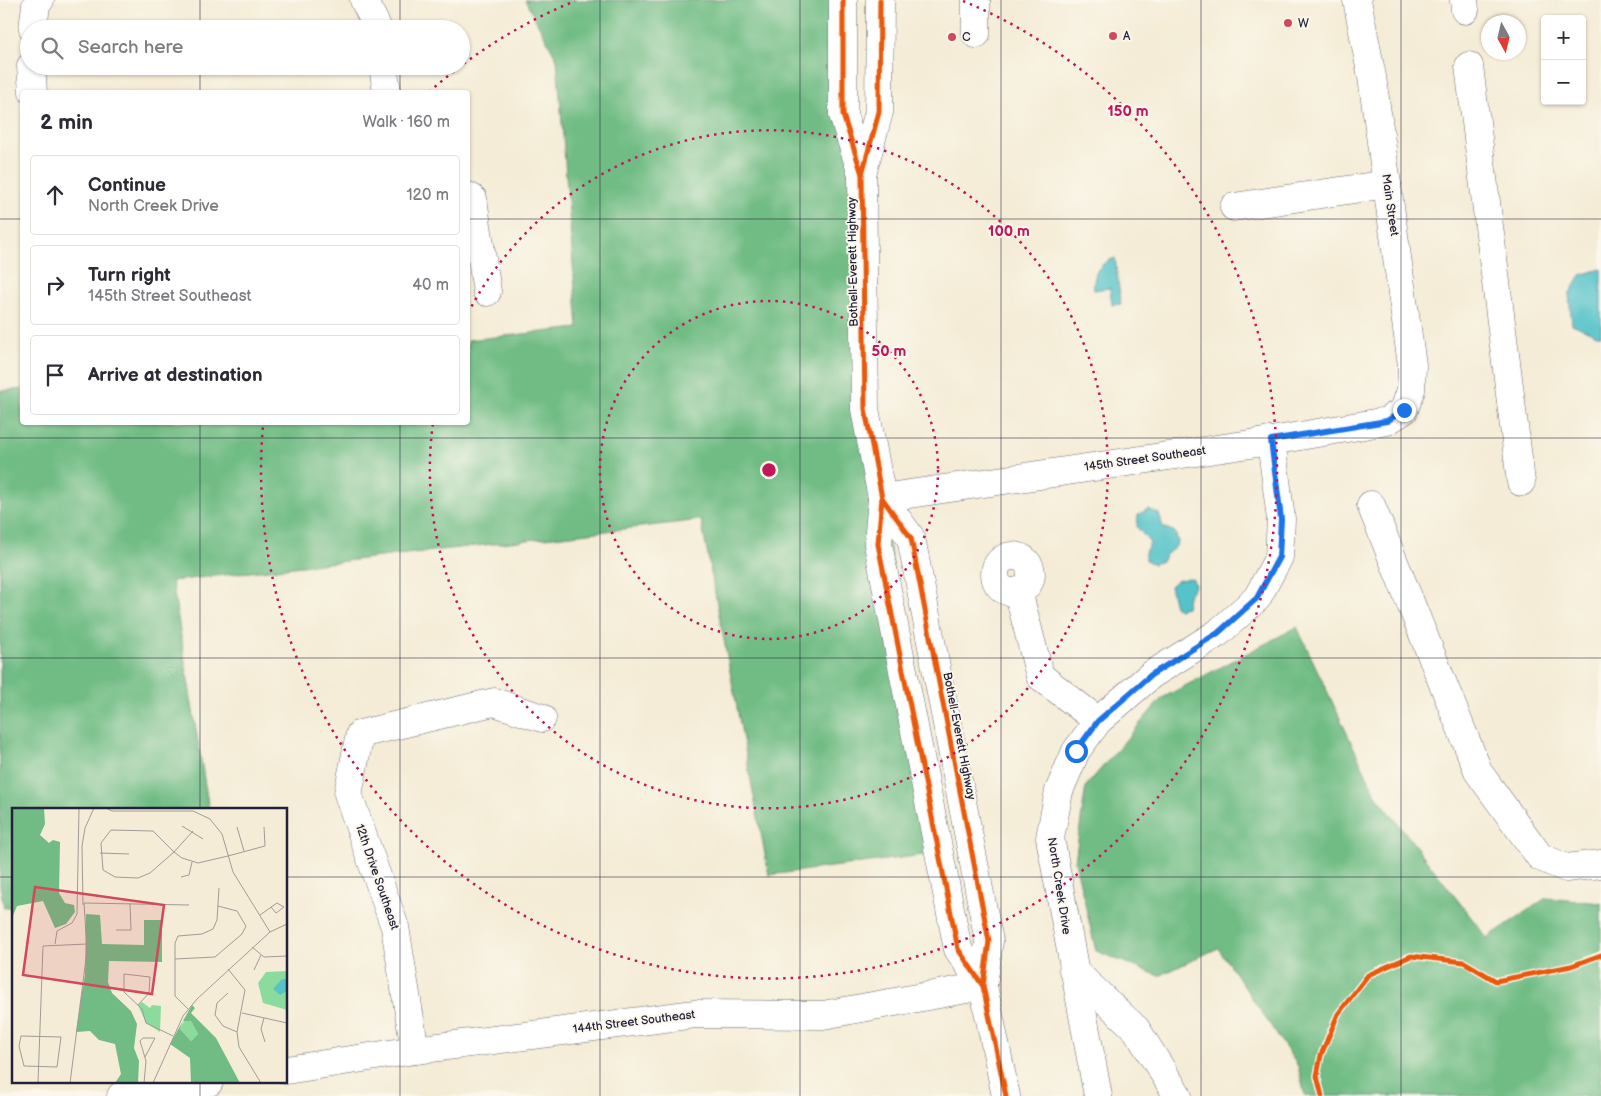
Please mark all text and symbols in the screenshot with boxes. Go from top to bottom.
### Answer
north arrow [1481,15,1526,60]
map controls [1541,15,1586,105]
button: + [1541,15,1586,60]
place label: W [1298,16,1309,31]
marker: W [1282,17,1294,29]
search box [20,20,470,75]
place label: A [1123,29,1131,44]
place label: C [962,30,971,45]
marker: A [1107,30,1119,42]
marker: C [946,31,958,43]
icon: search [38,34,66,62]
text: Search here [78,36,183,59]
button: − [1541,60,1586,105]
text: 150 m [1107,102,1149,121]
text: 2 min [40,110,93,135]
text: Walk · 160 m [362,113,450,132]
street label: Main Street [1378,173,1402,237]
text: Continue [88,174,166,197]
icon: ahead [41,181,69,209]
text: 120 m [406,186,449,205]
street label: Bothell-Everett Highway [844,196,862,327]
text: North Creek Drive [88,197,219,216]
text: 100 m [988,222,1030,241]
text: Turn right [88,264,171,287]
icon: right [41,271,69,299]
text: 40 m [412,276,449,295]
text: 145th Street Southeast [88,287,251,306]
text: 50 m [872,342,907,361]
icon: arrive [41,361,69,389]
text: Arrive at destination [88,364,263,387]
route end [1393,399,1416,422]
street label: 145th Street Southeast [1083,443,1207,475]
centre of rings [760,461,778,479]
street label: Bothell-Everett Highway [939,671,979,802]
route start [1065,740,1088,763]
inset map [12,808,288,1084]
street label: 12th Drive Southeast [352,822,402,932]
street label: North Creek Drive [1044,836,1074,936]
street label: 144th Street Southeast [572,1007,696,1037]

